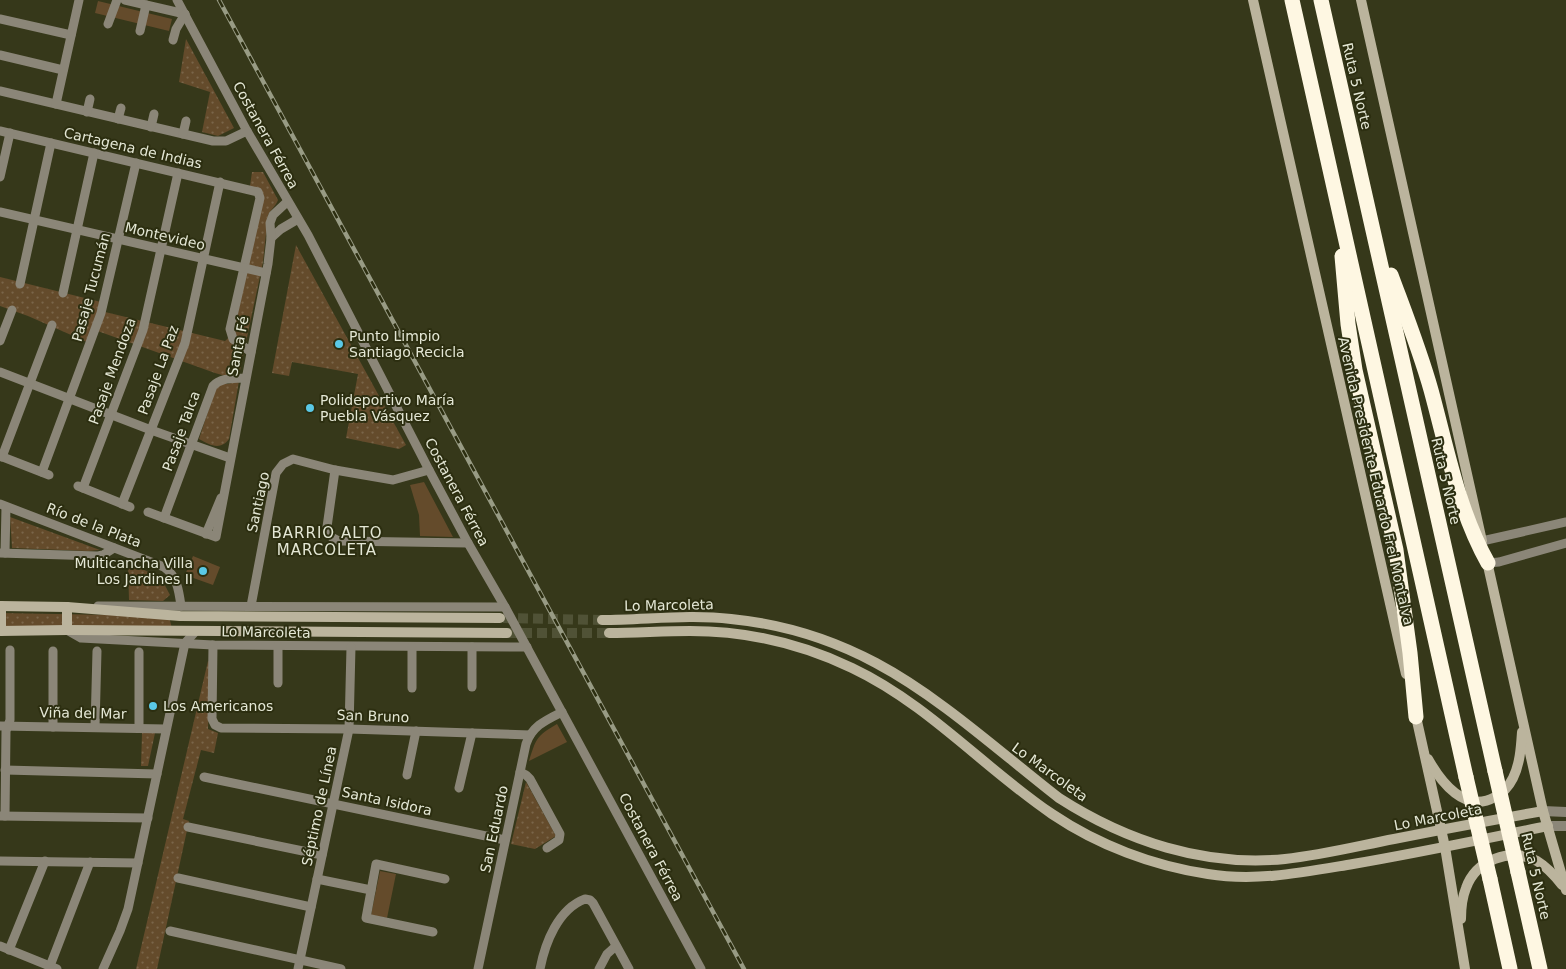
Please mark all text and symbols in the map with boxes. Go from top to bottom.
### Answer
street label: Ruta 5 Norte [1339,41,1375,131]
street label: Costanera Férrea [230,79,302,191]
street label: Cartagena de Indias [62,124,204,172]
street label: Montevideo [123,219,207,253]
street label: Pasaje Tucumán [69,231,113,343]
street label: Santa Fé [224,315,252,377]
street label: Pasaje Mendoza [85,316,139,426]
street label: Pasaje La Paz [134,323,182,417]
place label: Punto Limpio Santiago Recicla [349,328,465,360]
street label: Avenida Presidente Eduardo Frei Montalva [1335,335,1417,627]
marker: Punto Limpio Santiago Recicla [333,338,345,350]
street label: Pasaje Talca [159,389,203,473]
place label: Polideportivo María Puebla Vásquez [320,392,455,424]
marker: Polideportivo María Puebla Vásquez [304,402,316,414]
street label: Costanera Férrea [422,435,492,549]
street label: Ruta 5 Norte [1428,436,1464,526]
street label: Santiago [244,470,272,534]
street label: Río de la Plata [44,500,144,550]
district label: BARRIO ALTO MARCOLETA [272,524,382,559]
place label: Multicancha Villa Los Jardines II [75,555,193,587]
marker: Multicancha Villa Los Jardines II [197,565,209,577]
street label: Lo Marcoleta [624,596,714,614]
street label: Lo Marcoleta [221,623,311,641]
place label: Los Americanos [163,698,273,714]
marker: Los Americanos [147,700,159,712]
street label: Viña del Mar [39,704,127,722]
street label: San Bruno [337,707,409,725]
street label: Lo Marcoleta [1009,739,1091,805]
street label: Séptimo de Línea [298,745,340,867]
street label: Santa Isidora [340,784,434,818]
street label: San Eduardo [477,784,511,874]
street label: Costanera Férrea [616,790,686,904]
street label: Lo Marcoleta [1393,801,1483,833]
street label: Ruta 5 Norte [1518,831,1554,921]

